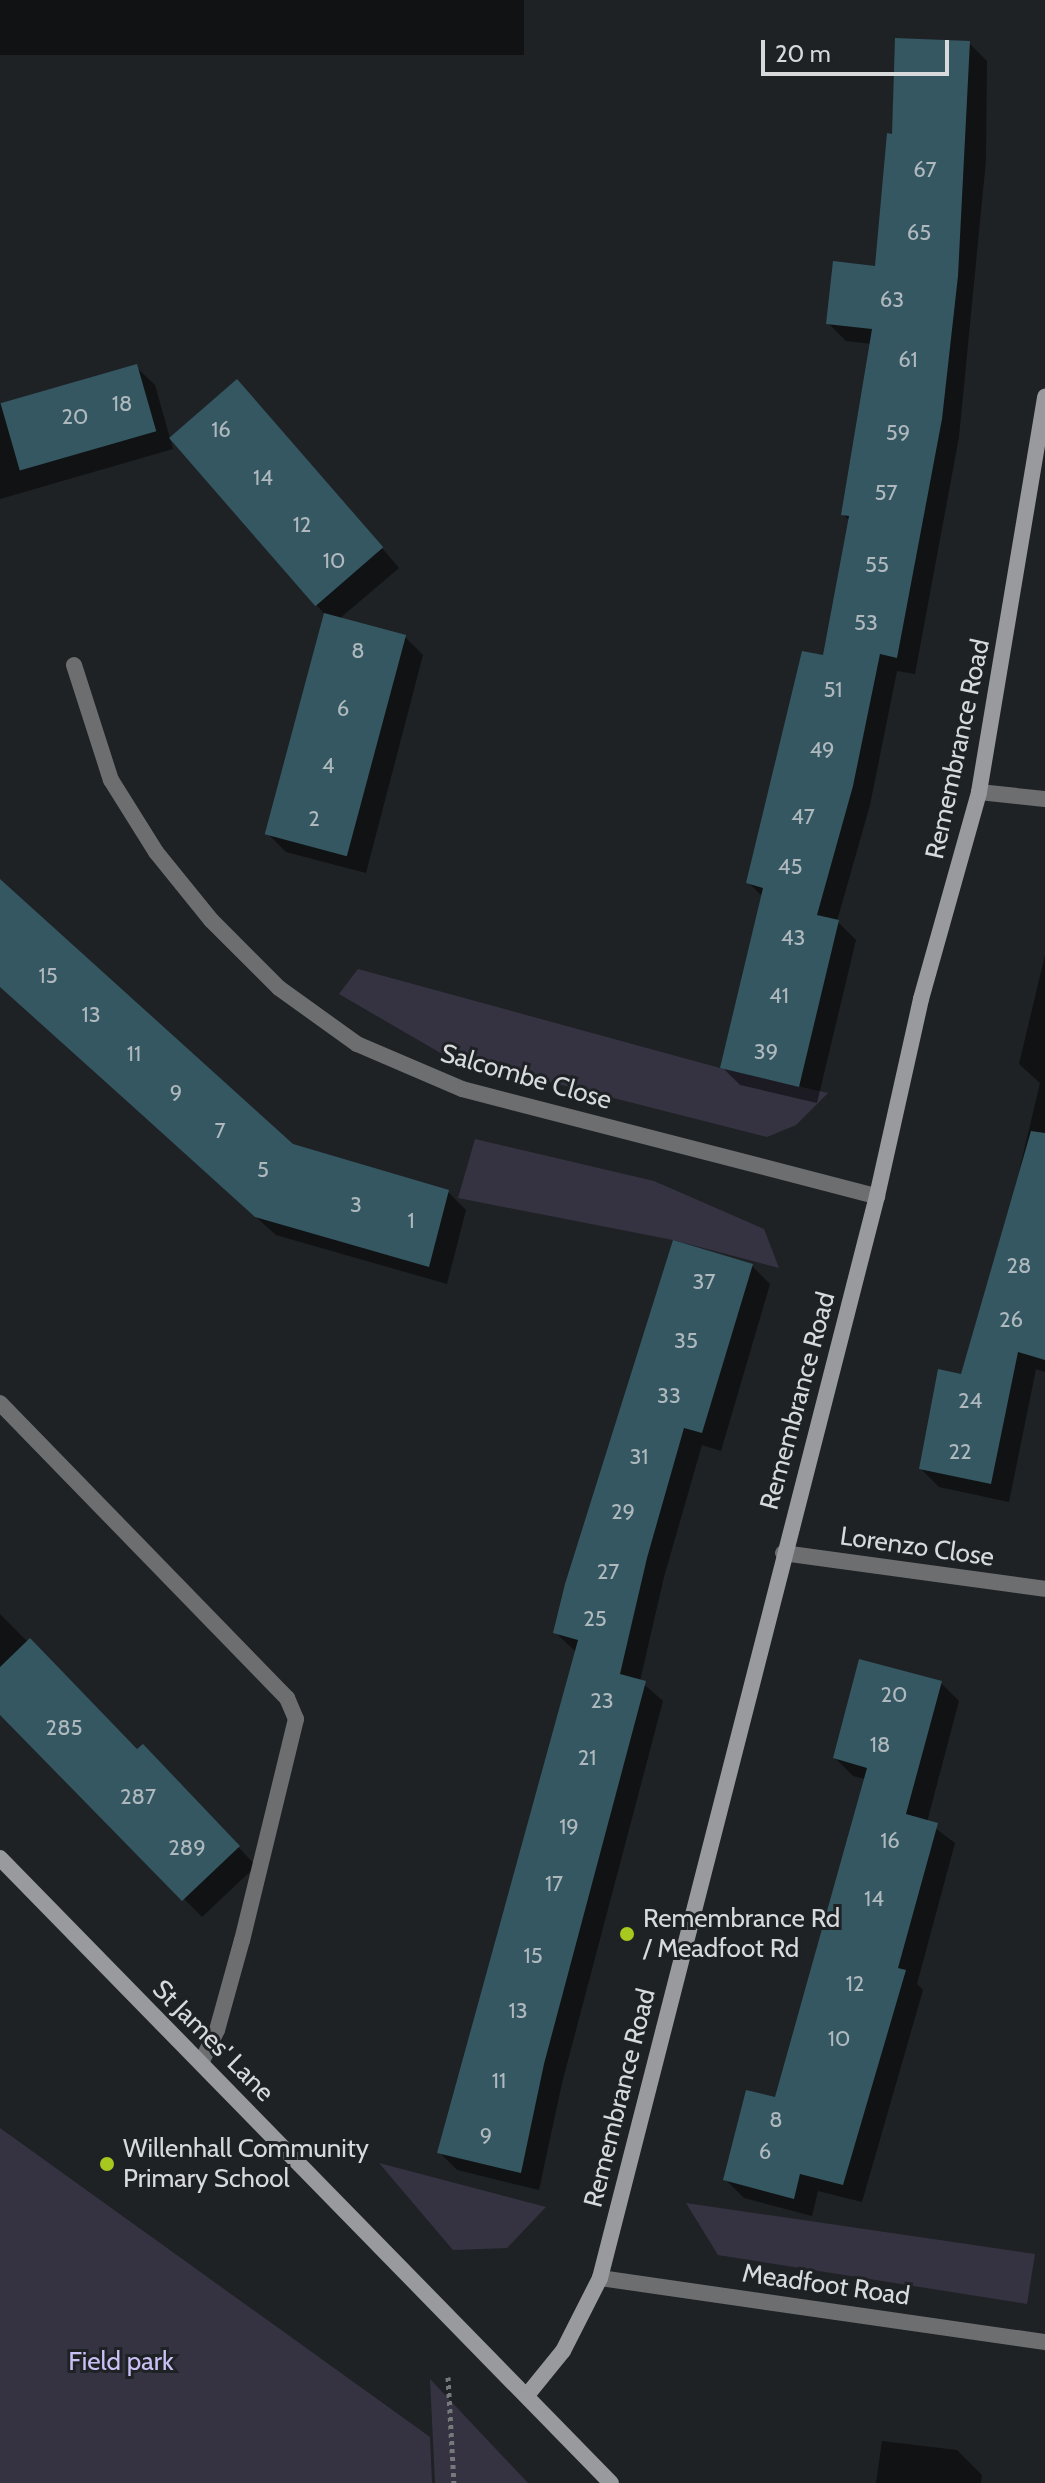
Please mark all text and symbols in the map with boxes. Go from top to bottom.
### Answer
scale bar [765,24,953,74]
text: 20 m [775,39,831,68]
house number: 67 [913,157,937,183]
house number: 65 [907,220,931,246]
house number: 63 [880,287,904,313]
house number: 61 [898,347,918,373]
house number: 18 [112,391,132,417]
house number: 20 [62,404,88,430]
house number: 16 [211,417,231,443]
house number: 59 [886,420,910,446]
house number: 14 [253,465,273,491]
house number: 57 [875,480,897,506]
house number: 12 [293,512,311,538]
house number: 10 [323,548,345,574]
house number: 55 [865,552,889,578]
house number: 53 [854,610,878,636]
street label: Remembrance Road [919,636,997,862]
house number: 8 [351,638,365,664]
house number: 51 [823,677,843,703]
house number: 6 [337,696,349,722]
house number: 49 [809,737,835,763]
house number: 4 [322,753,334,779]
house number: 47 [791,804,815,830]
house number: 2 [308,806,320,832]
house number: 45 [778,854,802,880]
house number: 43 [781,925,805,951]
house number: 15 [38,963,58,989]
house number: 41 [769,983,789,1009]
house number: 13 [81,1002,101,1028]
street label: Salcombe Close [437,1038,615,1116]
house number: 39 [754,1039,778,1065]
house number: 11 [127,1041,141,1067]
house number: 9 [170,1080,182,1106]
house number: 7 [214,1118,226,1144]
house number: 5 [257,1157,269,1183]
house number: 3 [350,1192,362,1218]
house number: 1 [407,1208,415,1234]
house number: 28 [1007,1253,1031,1279]
house number: 37 [693,1269,715,1295]
street label: Remembrance Road [754,1289,842,1513]
house number: 26 [999,1307,1023,1333]
house number: 35 [674,1328,698,1354]
house number: 33 [657,1383,681,1409]
house number: 24 [958,1388,982,1414]
house number: 22 [948,1439,972,1465]
house number: 31 [629,1444,649,1470]
house number: 29 [611,1499,635,1525]
street label: Lorenzo Close [838,1521,996,1573]
house number: 27 [597,1559,619,1585]
house number: 25 [583,1606,607,1632]
house number: 20 [881,1682,907,1708]
house number: 23 [590,1688,614,1714]
house number: 285 [46,1715,82,1741]
house number: 18 [870,1732,890,1758]
house number: 21 [578,1745,596,1771]
house number: 287 [120,1784,156,1810]
house number: 19 [559,1814,579,1840]
house number: 16 [880,1828,900,1854]
house number: 289 [168,1835,206,1861]
house number: 17 [545,1871,563,1897]
house number: 14 [864,1886,884,1912]
place label: Remembrance Rd / Meadfoot Rd [643,1903,840,1964]
marker: Remembrance Rd / Meadfoot Rd [618,1925,636,1943]
house number: 15 [523,1943,543,1969]
house number: 12 [846,1971,864,1997]
street label: St James' Lane [146,1974,280,2108]
street label: Remembrance Road [578,1986,662,2210]
house number: 13 [508,1998,528,2024]
house number: 10 [828,2026,850,2052]
house number: 11 [492,2068,506,2094]
house number: 8 [769,2107,783,2133]
house number: 9 [480,2123,492,2149]
place label: Willenhall Community Primary School [123,2133,369,2194]
house number: 6 [759,2139,771,2165]
marker: Willenhall Community Primary School [98,2155,116,2173]
street label: Meadfoot Road [740,2258,912,2312]
park label: Field park [68,2346,174,2378]

